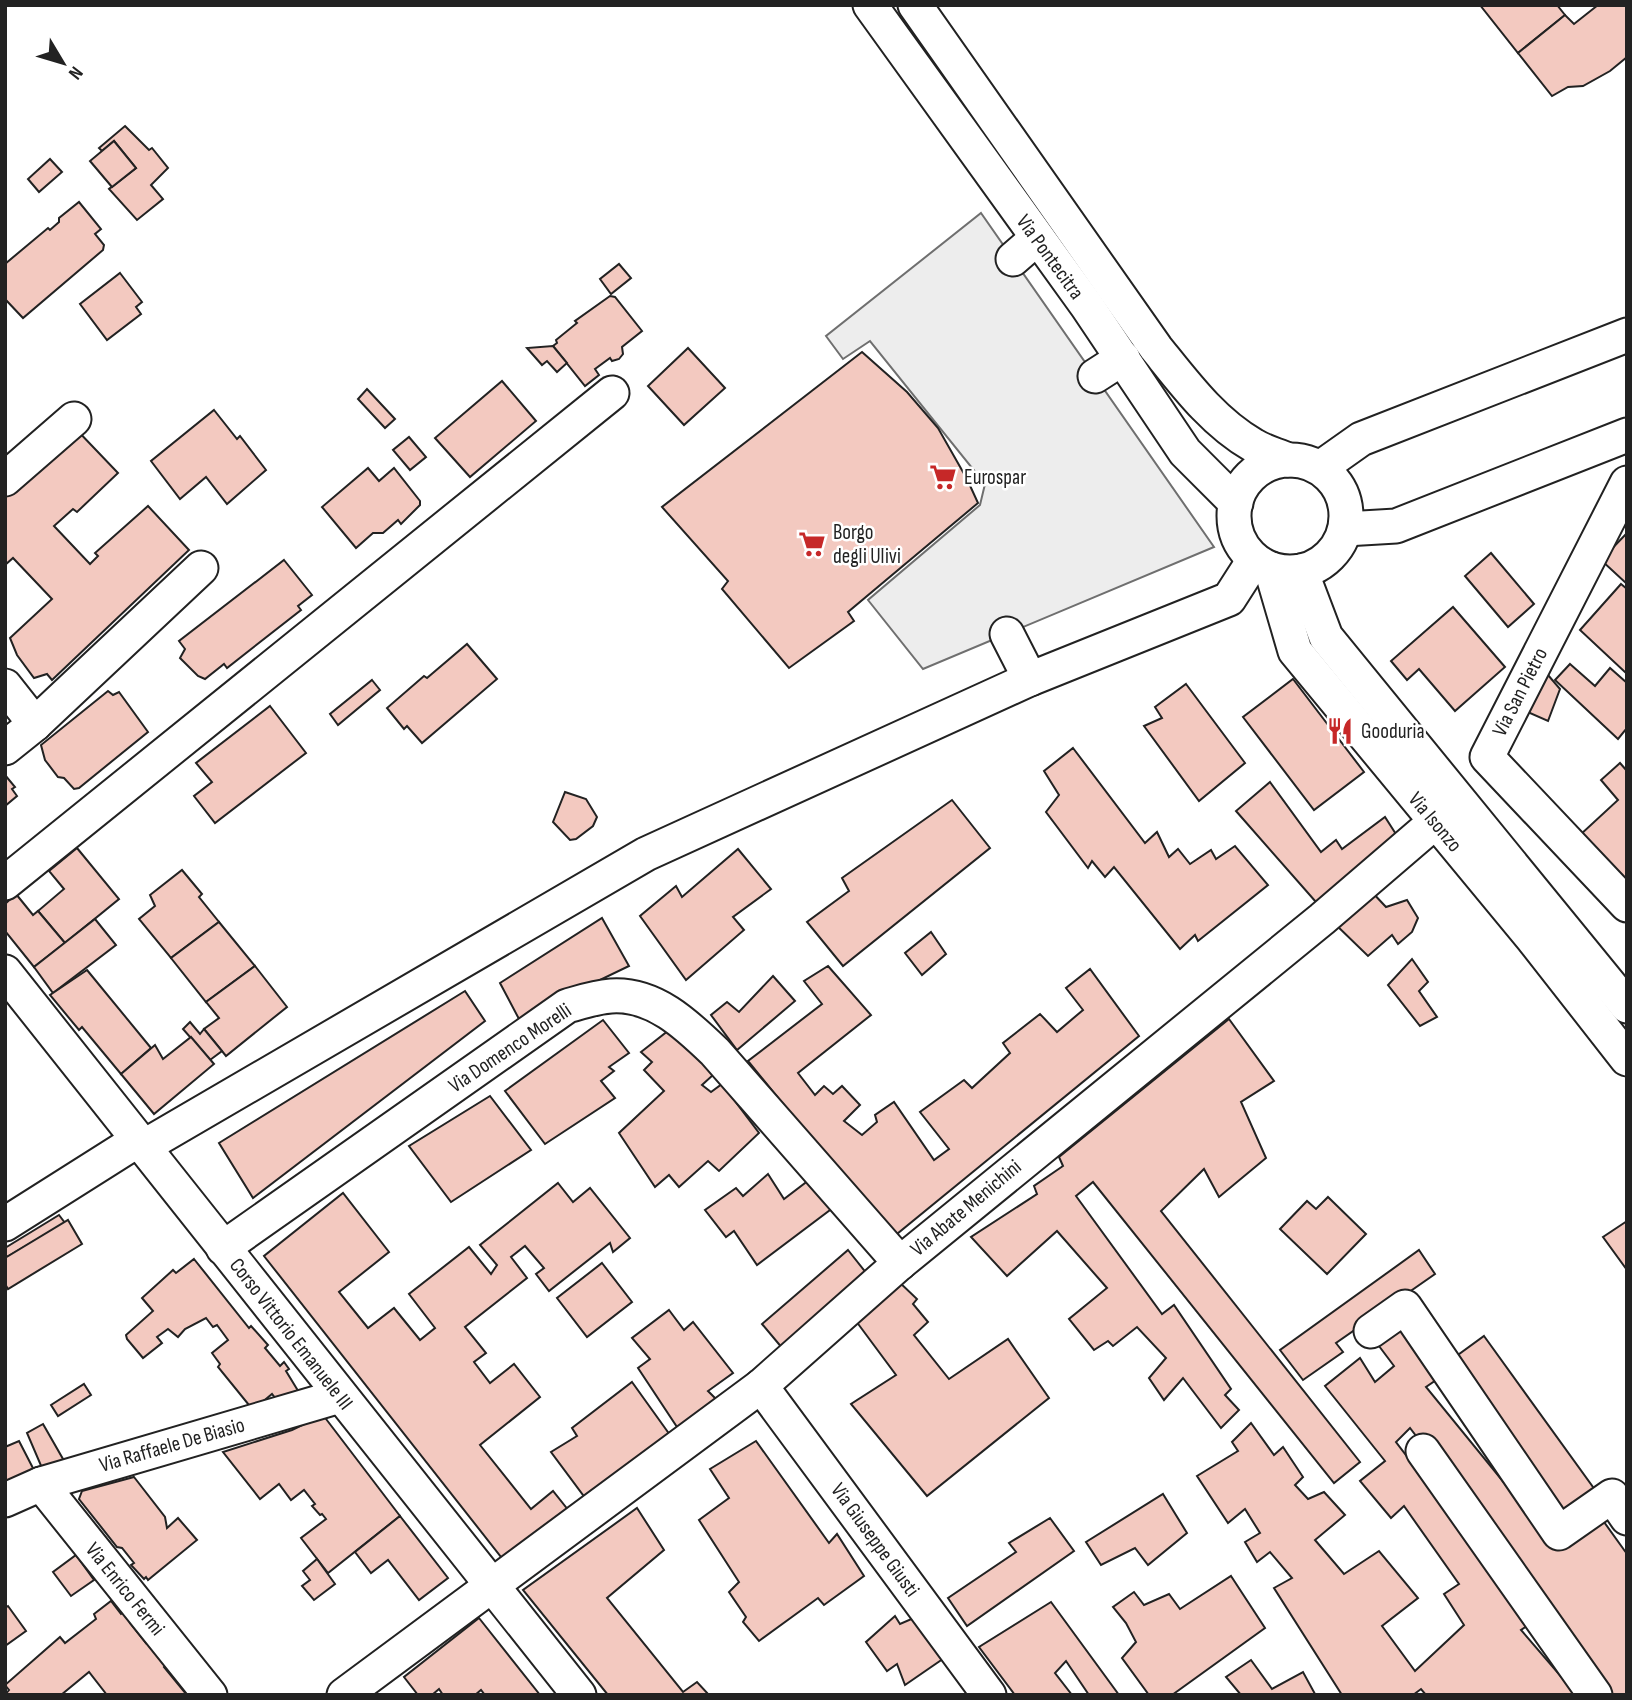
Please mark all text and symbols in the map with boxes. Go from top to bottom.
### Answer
north arrow [28,28,98,98]
text: N [63,61,87,84]
street label: Via Pontecitra [1011,210,1089,304]
supermarket icon: Eurospar [928,462,958,492]
place label: Eurospar [964,465,1026,490]
place label: Borgo degli Ulivi [833,520,901,569]
supermarket icon: Borgo degli Ulivi [797,529,827,559]
street label: Via San Pietro [1487,643,1553,741]
restaurant icon: Gooduria [1325,716,1355,746]
place label: Gooduria [1361,719,1425,744]
street label: Via Isonzo [1403,787,1467,857]
street label: Via Domenco Morelli [444,998,576,1098]
street label: Via Abate Menichini [906,1154,1026,1262]
street label: Corso Vittorio Emanuele III [224,1253,358,1415]
street label: Via Raffaele De Biasio [96,1412,248,1478]
street label: Via Giuseppe Giusti [825,1478,925,1602]
street label: Via Enrico Fermi [80,1538,170,1640]

